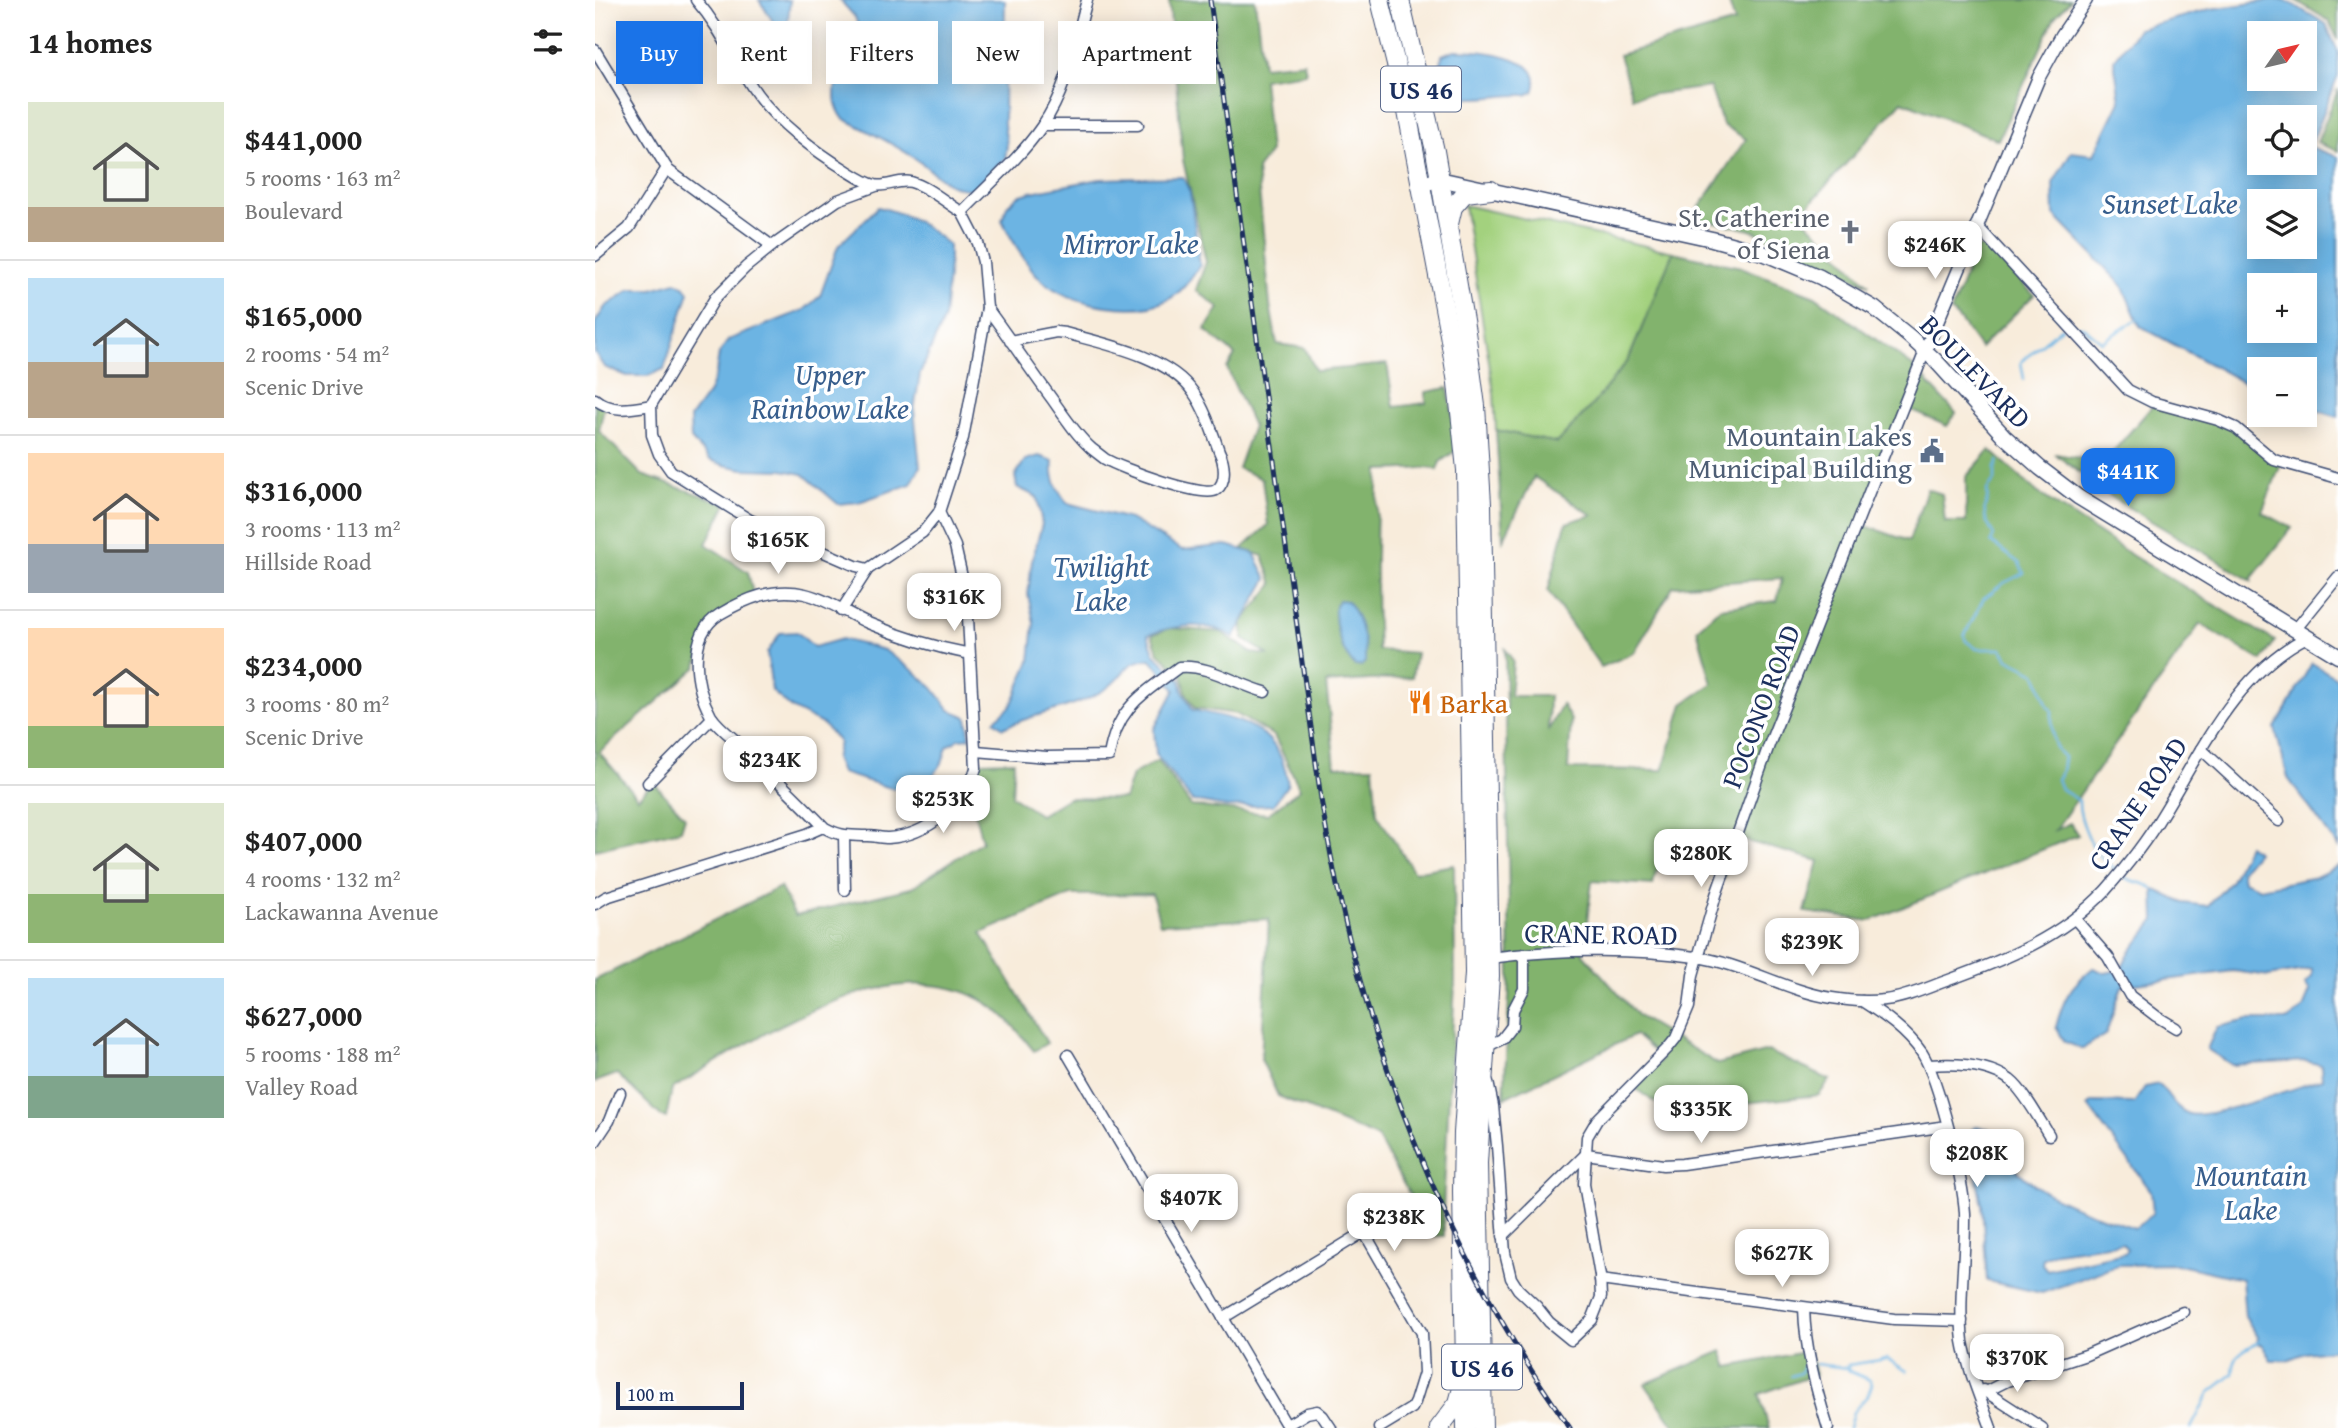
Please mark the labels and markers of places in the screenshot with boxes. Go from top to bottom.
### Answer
place label: St. Catherine of Siena [1678,196,1831,269]
church icon: St. Catherine of Siena [1836,218,1864,246]
pin: $246K [1886,222,1984,281]
place label: Mountain Lakes Municipal Building [1688,415,1912,488]
public building icon: Mountain Lakes Municipal Building [1918,437,1946,465]
pin: $441K [2079,448,2177,508]
pin: $165K [729,516,827,576]
pin: $316K [905,574,1003,633]
place label: Barka [1440,682,1509,723]
restaurant icon: Barka [1406,688,1434,716]
pin: $234K [721,736,819,796]
pin: $253K [894,776,992,835]
pin: $280K [1652,830,1750,889]
pin: $239K [1763,918,1861,978]
pin: $335K [1652,1086,1750,1145]
pin: $208K [1928,1130,2026,1189]
pin: $407K [1142,1174,1240,1234]
pin: $238K [1345,1194,1443,1253]
pin: $627K [1733,1230,1831,1289]
pin: $370K [1968,1334,2066,1394]

